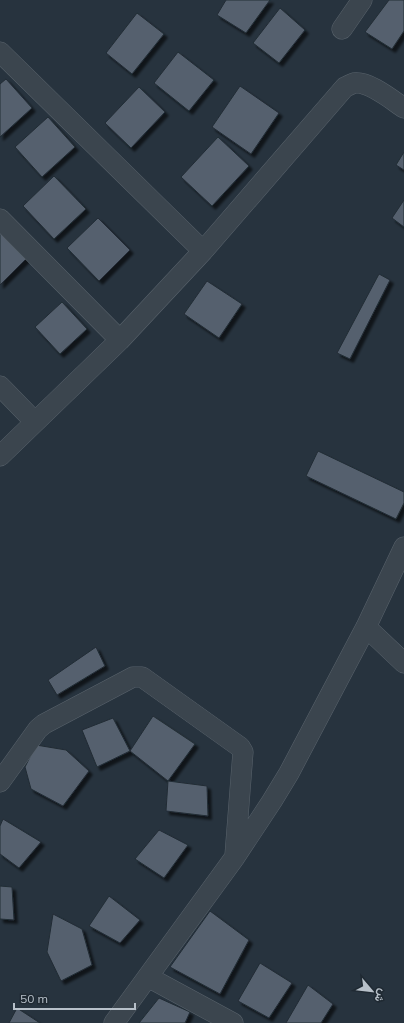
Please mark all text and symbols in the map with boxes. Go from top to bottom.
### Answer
north arrow [352,971,392,1011]
scale bar [14,985,135,1011]
text: ش [372,987,390,1005]
text: 50 m [20,991,48,1006]

